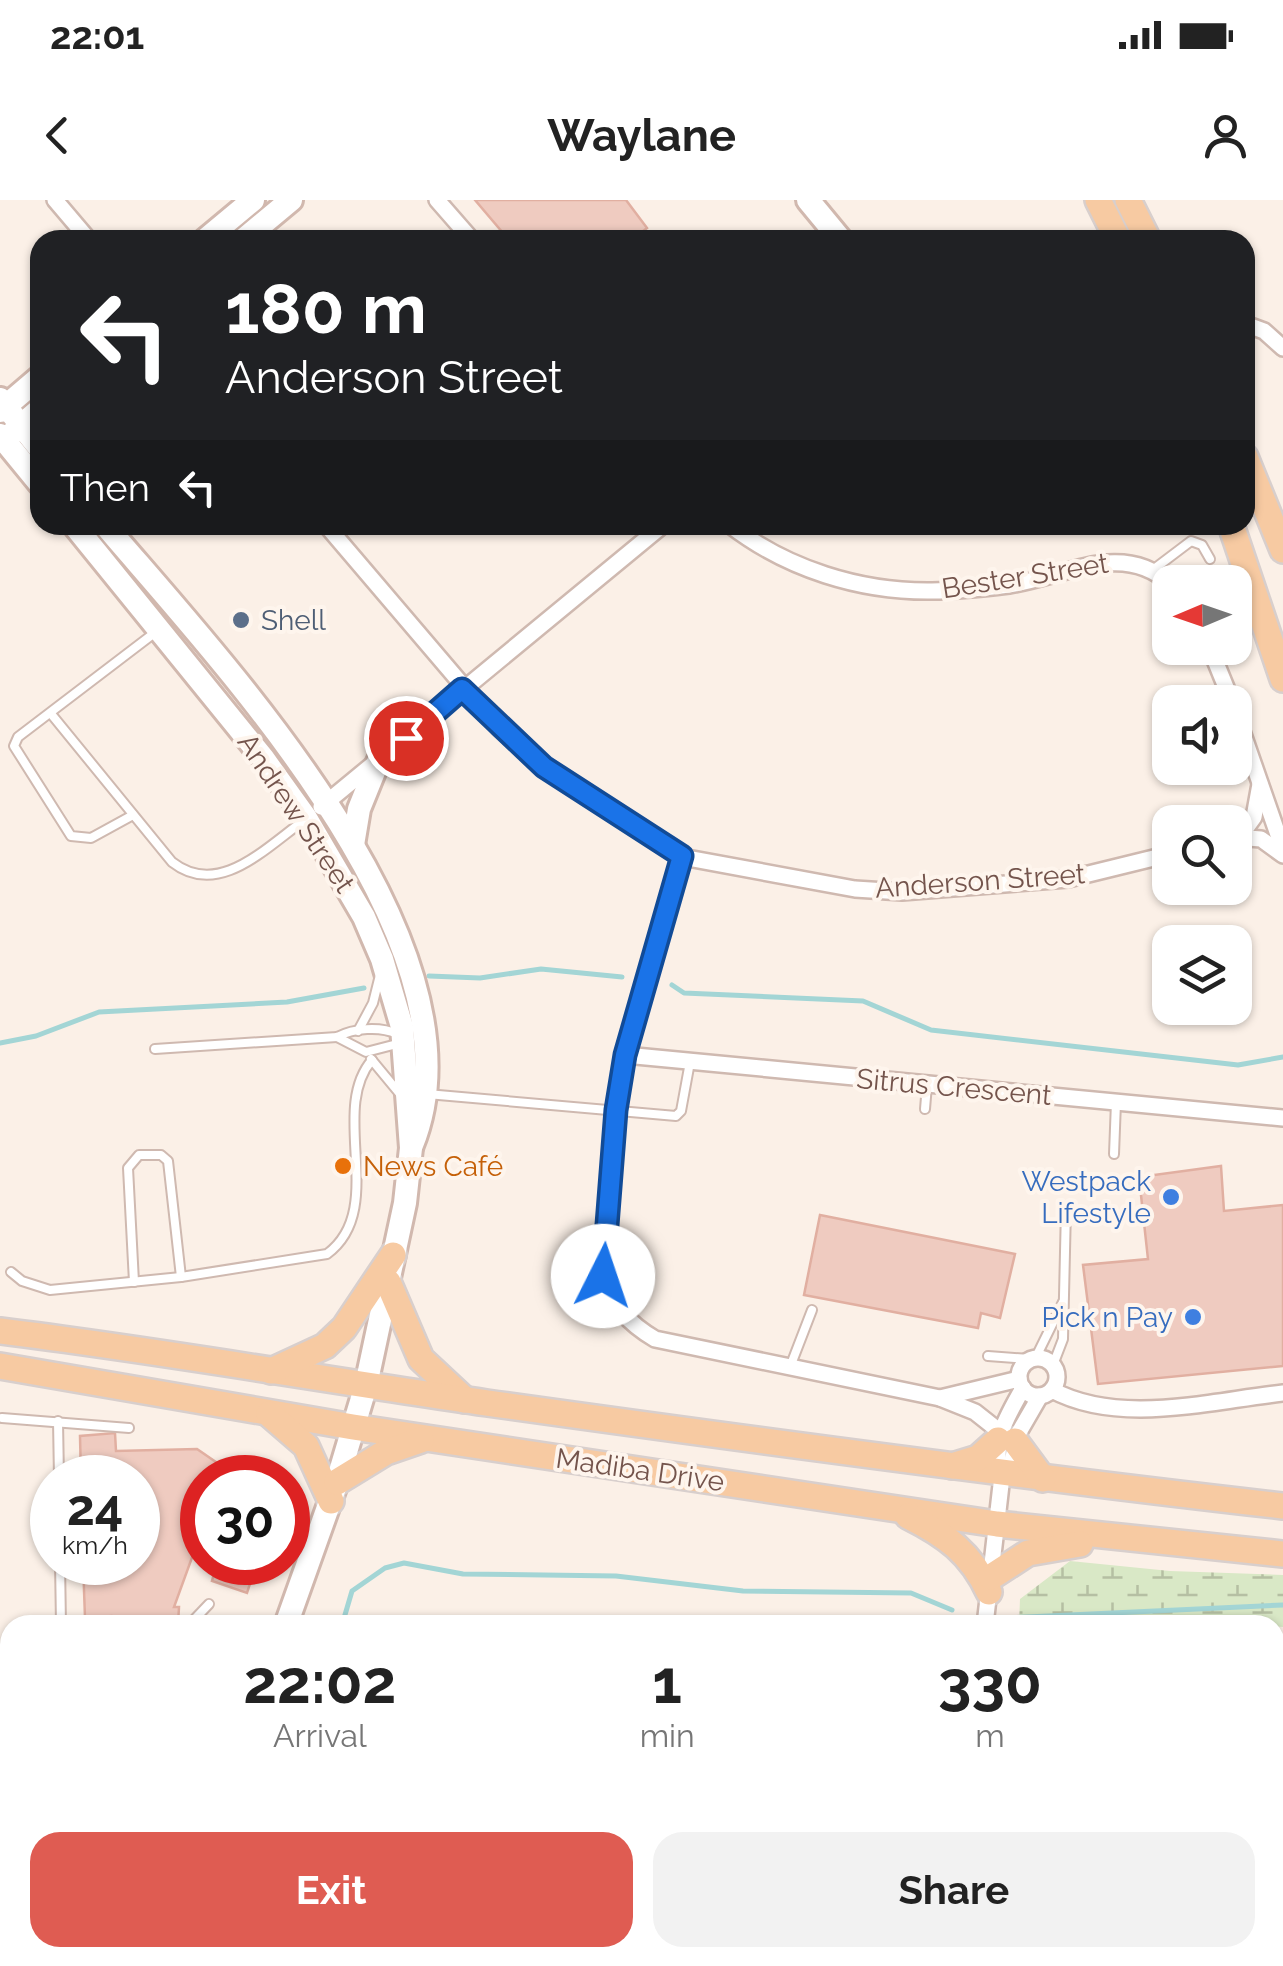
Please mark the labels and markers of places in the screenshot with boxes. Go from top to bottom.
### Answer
place label: Shell [261,604,326,637]
marker: Shell [230,609,252,631]
pin [364,696,449,781]
place label: News Café [363,1150,503,1183]
marker: News Café [332,1155,354,1177]
place label: Westpack Lifestyle [1021,1165,1151,1230]
marker: Westpack Lifestyle [1160,1186,1182,1208]
place label: Pick n Pay [1041,1301,1173,1334]
marker: Pick n Pay [1182,1306,1204,1328]

